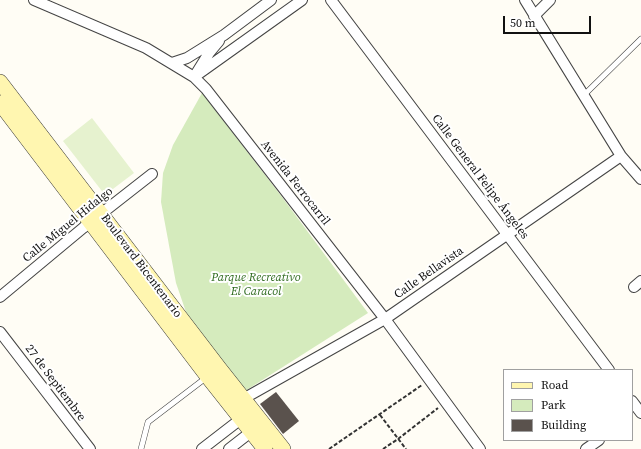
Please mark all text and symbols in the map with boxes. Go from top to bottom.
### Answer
scale bar [505,8,593,34]
text: 50 m [510,15,536,31]
street label: Calle General Felipe Ángeles [428,112,532,242]
street label: Avenida Ferrocarril [257,138,333,228]
street label: Calle Miguel Hidalgo [20,184,116,266]
street label: Boulevard Bicentenario [97,211,185,321]
street label: Calle Bellavista [392,244,466,302]
park label: Parque Recreativo El Caracol [211,271,301,299]
street label: 27 de Septiembre [22,342,88,424]
legend [503,369,633,441]
text: Road [541,377,568,393]
text: Park [541,397,566,413]
text: Building [541,417,586,433]

